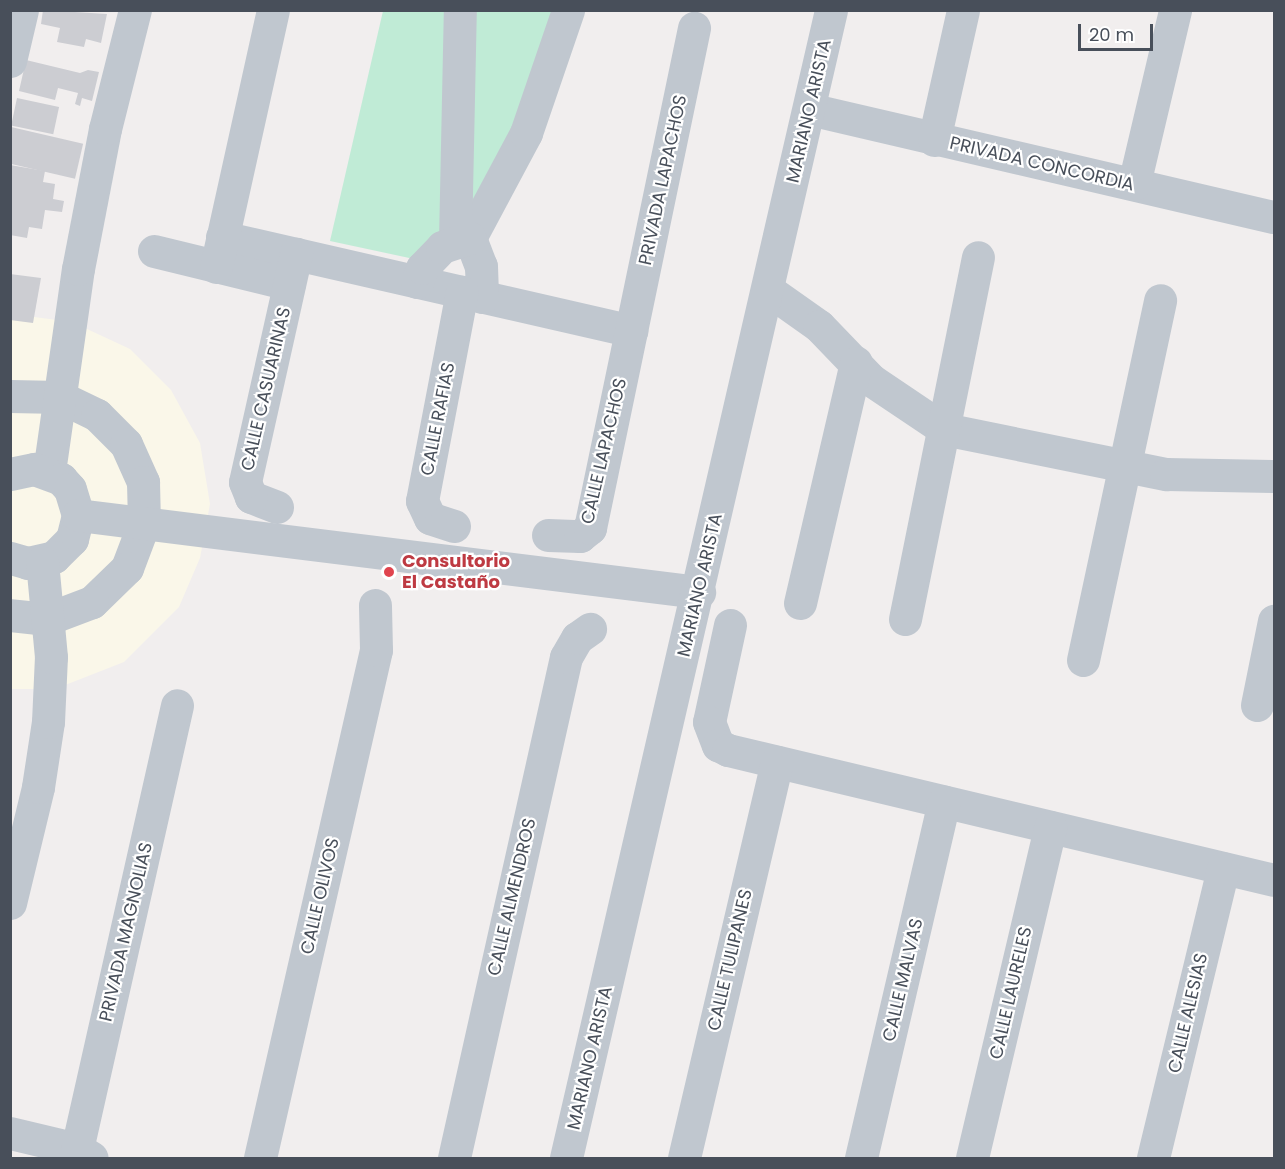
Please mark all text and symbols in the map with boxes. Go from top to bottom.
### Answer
scale bar [1081,12,1156,50]
text: 20 m [1089,22,1134,47]
street label: MARIANO ARISTA [782,37,836,185]
street label: PRIVADA LAPACHOS [634,93,692,267]
street label: PRIVADA CONCORDIA [948,132,1136,196]
street label: CALLE CASUARINAS [237,305,295,473]
street label: CALLE RAFIAS [416,361,460,477]
street label: CALLE LAPACHOS [577,376,631,526]
street label: MARIANO ARISTA [673,511,727,659]
place label: Consultorio El Castaño [402,551,510,594]
marker: Consultorio El Castaño [380,563,398,581]
street label: CALLE ALMENDROS [483,816,541,978]
street label: CALLE OLIVOS [296,836,344,956]
street label: PRIVADA MAGNOLIAS [95,840,157,1024]
street label: CALLE TULIPANES [703,887,757,1033]
street label: CALLE MALVAS [878,916,928,1044]
street label: CALLE LAURELES [985,925,1037,1061]
street label: CALLE ALESIAS [1164,951,1212,1075]
street label: MARIANO ARISTA [563,984,617,1132]

